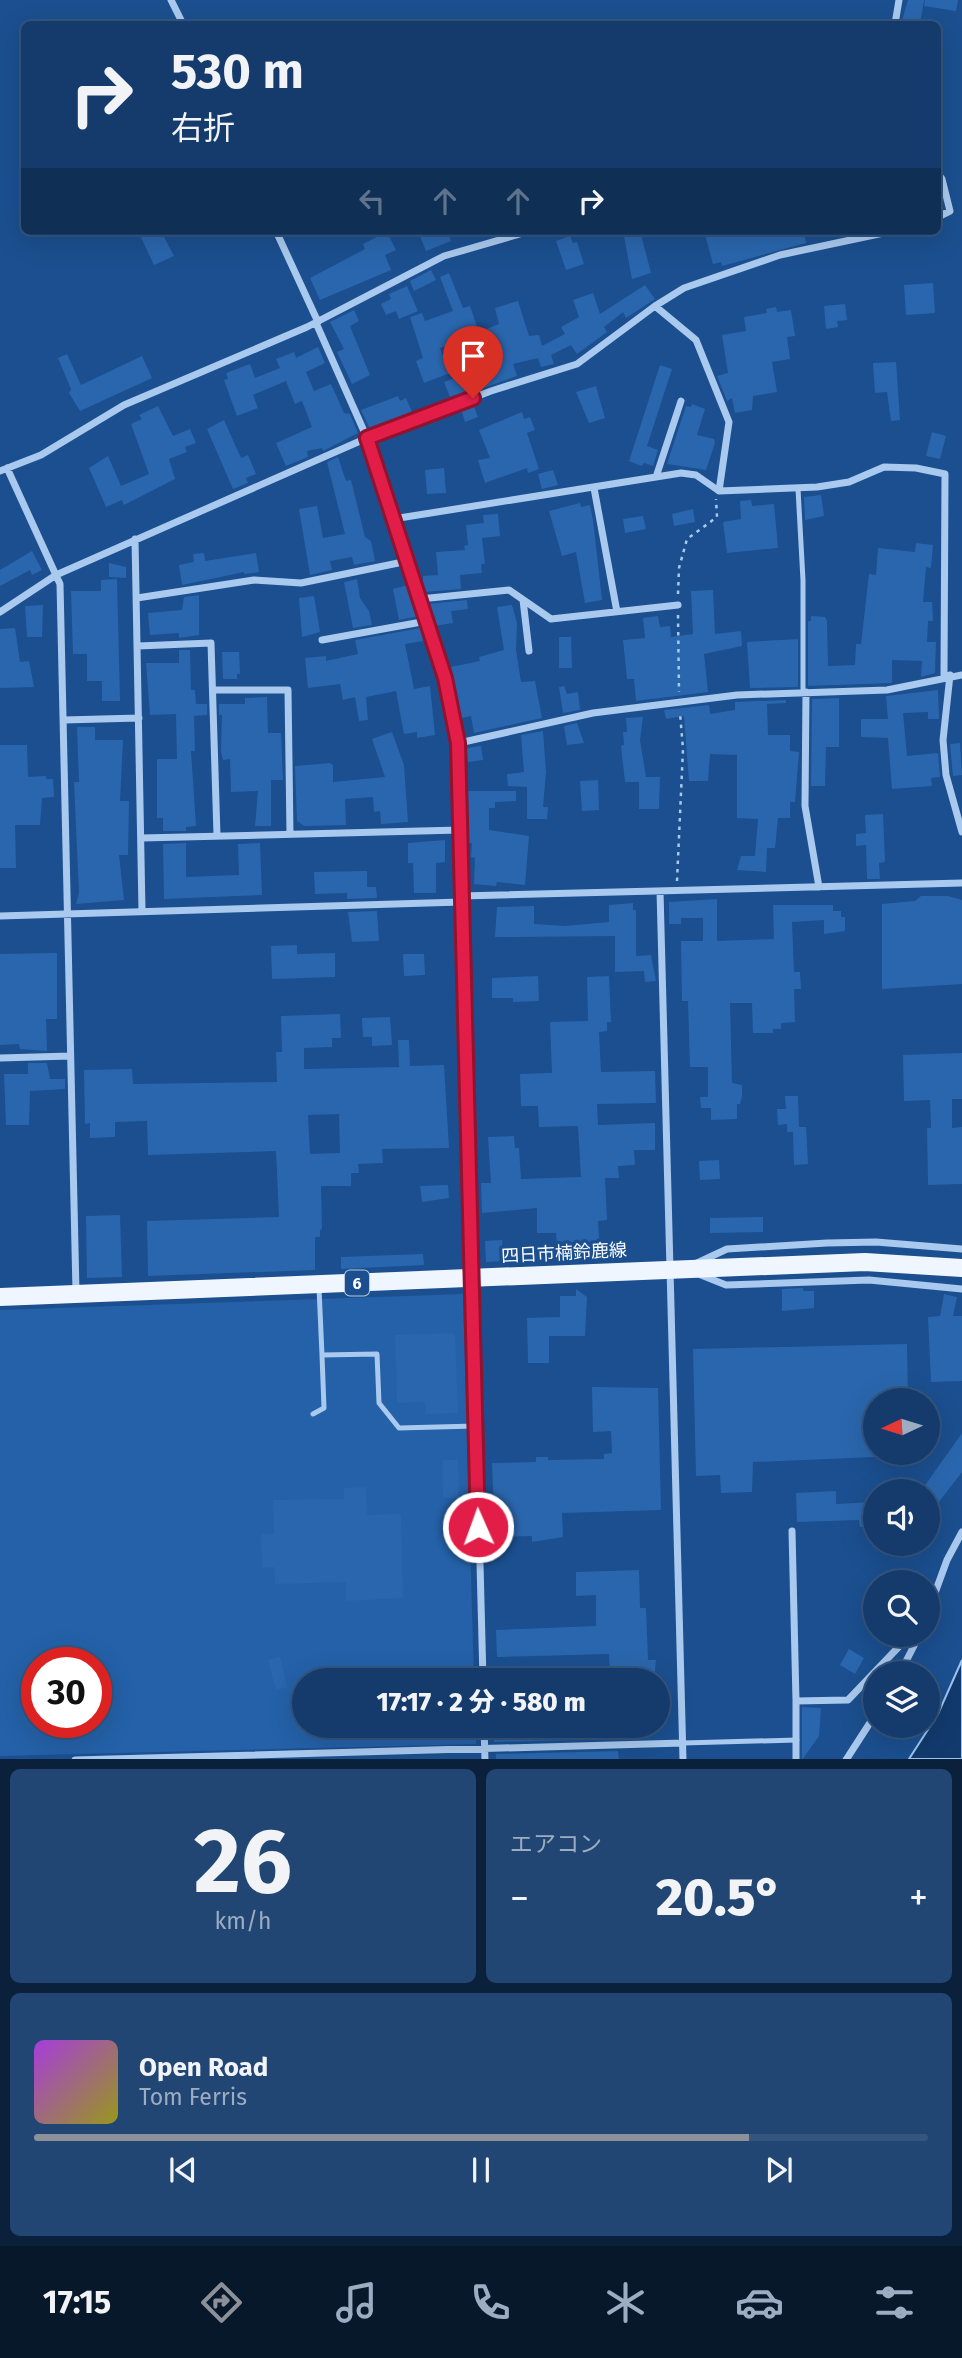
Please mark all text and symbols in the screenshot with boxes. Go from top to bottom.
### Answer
text: 530 m [171,42,304,101]
icon: right [56,49,147,140]
text: 右折 [171,109,235,147]
icon: left [353,182,391,220]
icon: ahead [426,182,464,220]
icon: ahead [499,182,537,220]
icon: right [572,182,610,220]
pin [443,326,503,398]
icon: arrive [454,337,492,375]
street label: 四日市楠鈴鹿線 [501,1239,627,1267]
road number: 6 [345,1270,369,1296]
north arrow [863,1388,940,1465]
map controls [863,1388,940,1738]
button: sound [863,1479,940,1556]
position arrow [441,1490,515,1564]
button: search [863,1570,940,1647]
speed limit sign: 30 [21,1647,112,1738]
button: layers [863,1661,940,1738]
text: 17:17 · 2 分 · 580 m [376,1687,586,1718]
text: 26 [194,1807,292,1916]
text: エアコン [510,1830,602,1858]
text: 20.5° [656,1866,782,1929]
text: − [510,1875,529,1921]
text: + [909,1875,928,1921]
text: km/h [215,1907,271,1935]
text: Open Road [139,2052,268,2083]
text: Tom Ferris [139,2083,247,2111]
icon: previous [164,2151,202,2189]
icon: pause [462,2151,500,2189]
icon: next [760,2151,798,2189]
icon: directions [197,2278,246,2327]
icon: music [332,2278,381,2327]
icon: phone [466,2278,515,2327]
icon: climate [601,2278,650,2327]
icon: car [735,2278,784,2327]
icon: filters [870,2278,919,2327]
text: 17:15 [43,2283,111,2321]

